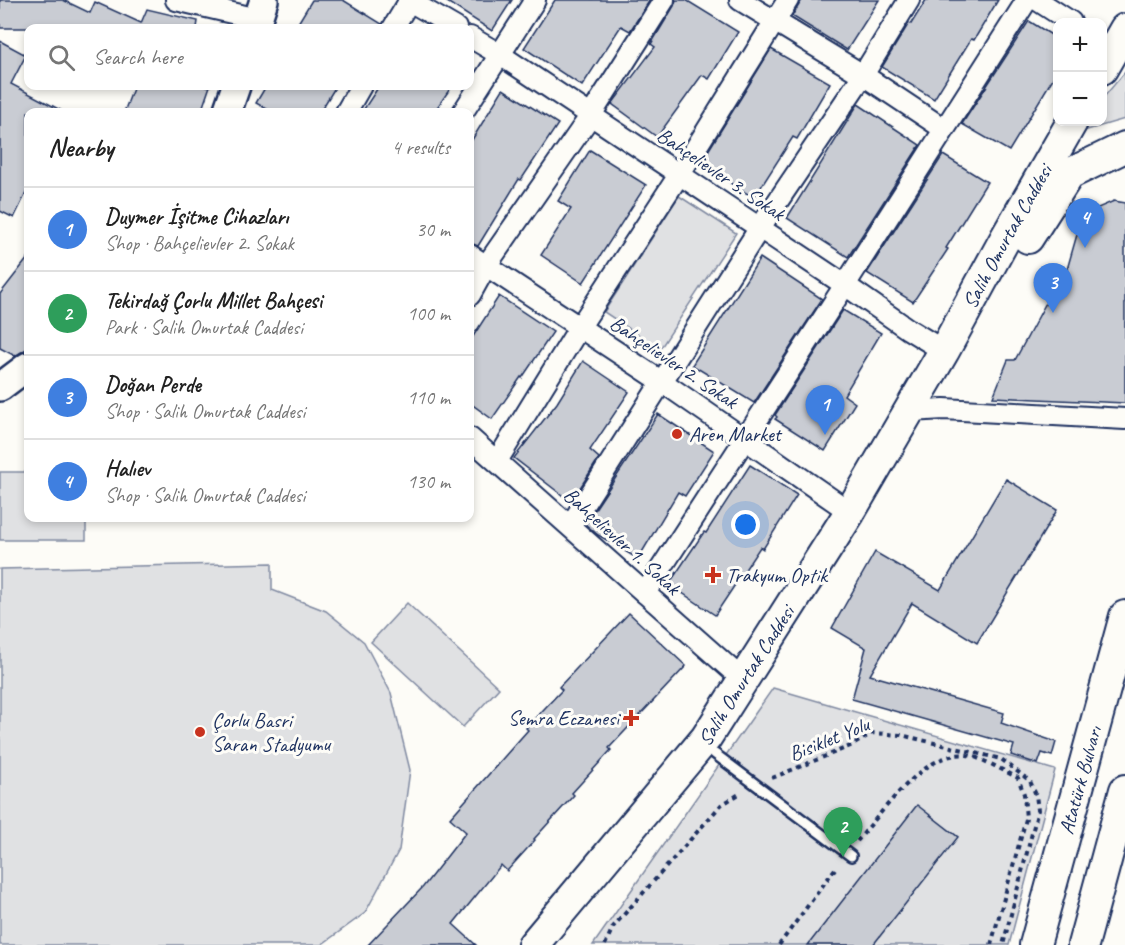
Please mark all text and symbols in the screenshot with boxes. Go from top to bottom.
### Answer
map controls [1053,18,1107,126]
button: + [1053,18,1107,72]
search box [24,24,474,90]
icon: search [45,41,78,74]
text: Search here [93,43,183,71]
button: − [1053,72,1107,126]
street label: Bahçelievler 3. Sokak [652,122,791,227]
text: Nearby [48,131,113,164]
text: 4 results [391,135,450,160]
street label: Salih Omurtak Caddesi [957,157,1059,313]
pin: 4 [1066,198,1104,248]
text: Duymer İşitme Cihazları [105,203,288,231]
text: 1 [63,217,72,242]
text: 30 m [416,217,450,242]
text: Shop · Bahçelievler 2. Sokak [105,231,294,256]
pin: 3 [1034,264,1072,313]
text: Tekirdağ Çorlu Millet Bahçesi [105,287,322,315]
text: 2 [63,301,72,326]
text: 100 m [407,301,450,326]
street label: Bahçelievler 2. Sokak [605,310,744,415]
text: Park · Salih Omurtak Caddesi [105,315,303,340]
text: Doğan Perde [105,371,201,399]
text: 3 [63,385,72,410]
text: 110 m [407,385,450,410]
pin: 1 [806,386,844,435]
text: Shop · Salih Omurtak Caddesi [105,399,305,424]
place label: Aren Market [689,421,783,447]
marker: Aren Market [670,427,684,441]
text: Halıev [105,455,150,483]
text: 4 [63,469,72,494]
text: 130 m [407,469,450,494]
street label: Bahçelievler 1. Sokak [558,482,687,601]
text: Shop · Salih Omurtak Caddesi [105,483,305,508]
your location [731,510,760,539]
place label: Trakyum Optik [726,562,829,588]
marker: Trakyum Optik [704,566,722,584]
street label: Salih Omurtak Caddesi [692,598,802,751]
place label: Semra Eczanesi [508,705,622,731]
place label: Çorlu Basri Saran Stadyumu [212,707,331,757]
marker: Semra Eczanesi [624,711,638,725]
street label: Bisiklet Yolu [785,711,874,767]
street label: Atatürk Bulvarı [1053,722,1108,837]
marker: Çorlu Basri Saran Stadyumu [193,725,207,739]
pin: 2 [824,808,862,857]

